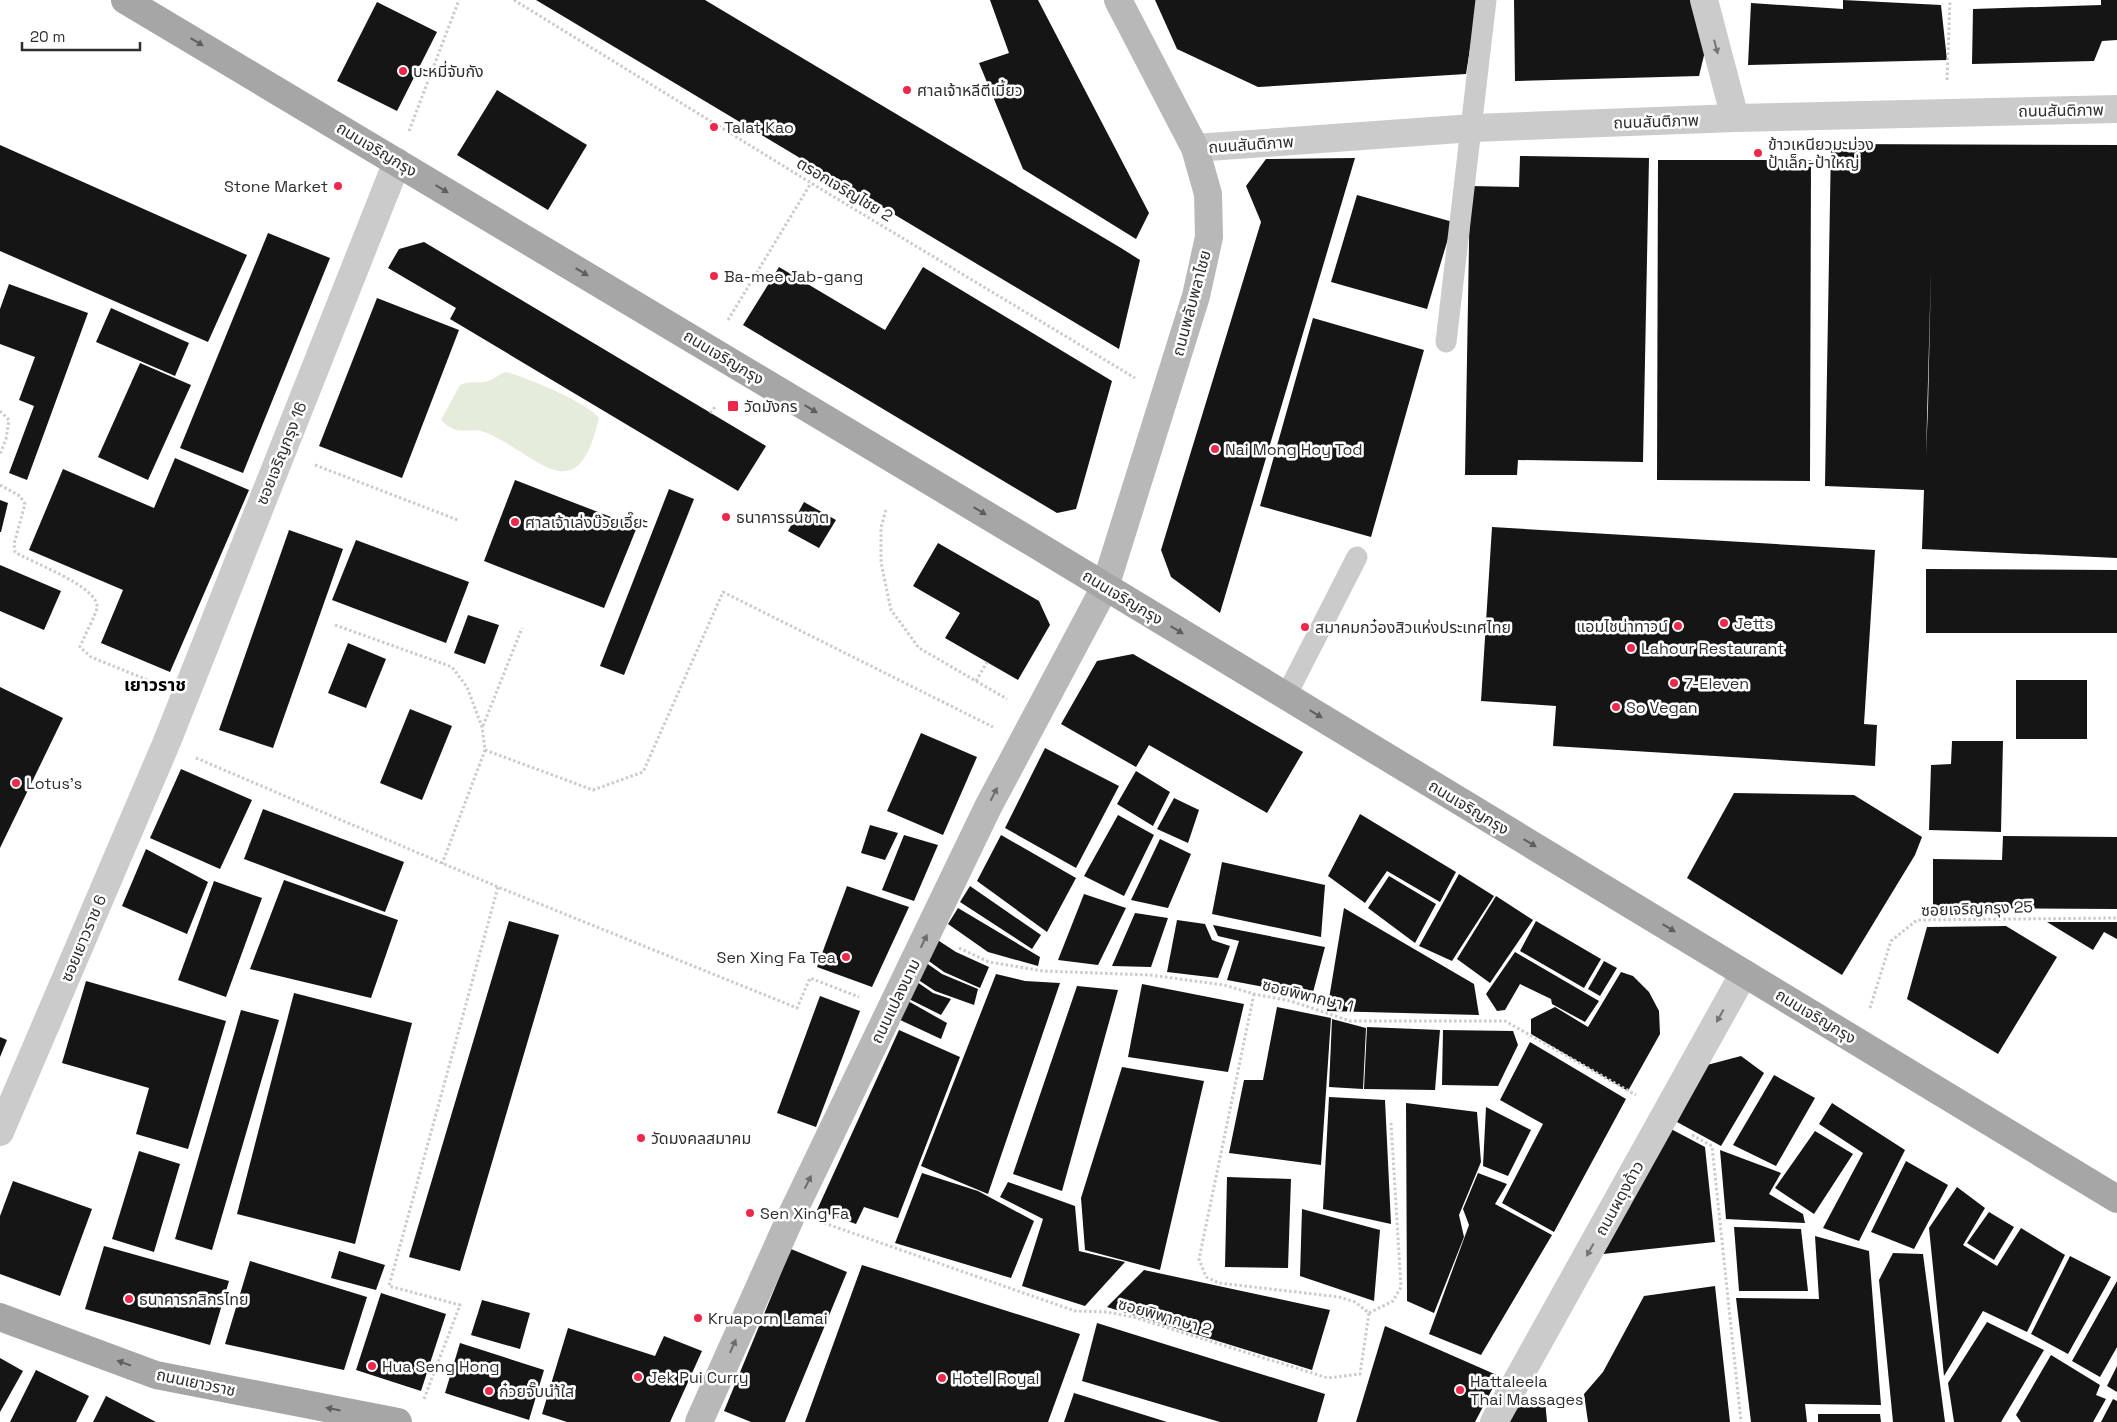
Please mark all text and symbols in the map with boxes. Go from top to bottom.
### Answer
scale bar [22,20,140,52]
text: 20 m [30,27,65,46]
one-way arrow [191,38,204,47]
one-way arrow [1713,40,1721,55]
place label: บะหมี่จับกัง [413,60,484,82]
marker: บะหมี่จับกัง [397,65,409,77]
place label: ศาลเจ้าหลีตีเมี้ยว [917,79,1023,101]
marker: ศาลเจ้าหลีตีเมี้ยว [901,84,913,96]
street label: ถนนสันติภาพ [2018,99,2104,122]
street label: ถนนสันติภาพ [1613,110,1699,133]
street label: ถนนเจริญกรุง [333,117,421,182]
place label: Talat Kao [724,117,794,138]
marker: Talat Kao [708,121,720,133]
street label: ถนนสันติภาพ [1208,131,1294,158]
place label: ข้าวเหนียวมะม่วง ป้าเล็ก-ป้าใหญ่ [1768,134,1874,173]
marker: ข้าวเหนียวมะม่วง ป้าเล็ก-ป้าใหญ่ [1752,147,1764,159]
street label: ตรอกเจริญไชย 2 [793,152,897,226]
place label: Stone Market [224,176,328,197]
marker: Stone Market [332,180,344,192]
one-way arrow [435,184,448,193]
street label: ถนนพลับพลาไชย [1167,248,1216,358]
place label: Ba-mee Jab-gang [724,266,863,287]
one-way arrow [575,267,588,276]
marker: Ba-mee Jab-gang [708,270,720,282]
street label: ถนนเจริญกรุง [680,325,768,390]
place label: วัดมังกร [744,396,798,417]
street label: ซอยเจริญกรุง 16 [251,399,312,508]
marker: วัดมังกร [726,399,740,413]
one-way arrow [804,405,817,414]
place label: Nai Mong Hoy Tod [1225,439,1363,460]
marker: Nai Mong Hoy Tod [1209,443,1221,455]
place label: ธนาคารธนชาต [736,507,829,528]
one-way arrow [973,507,986,516]
place label: ศาลเจ้าเล่งบ๊วยเอี๊ยะ [525,511,648,533]
marker: ธนาคารธนชาต [720,511,732,523]
marker: ศาลเจ้าเล่งบ๊วยเอี๊ยะ [509,516,521,528]
street label: ถนนเจริญกรุง [1079,565,1167,630]
place label: Jetts [1734,613,1774,634]
place label: แอมไชน่าทาวน์ [1576,616,1668,637]
place label: สมาคมกว๋องสิวแห่งประเทศไทย [1315,617,1511,638]
marker: Jetts [1718,617,1730,629]
marker: แอมไชน่าทาวน์ [1672,620,1684,632]
marker: สมาคมกว๋องสิวแห่งประเทศไทย [1299,621,1311,633]
one-way arrow [1171,626,1184,635]
place label: Lahour Restaurant [1641,638,1784,659]
marker: Lahour Restaurant [1625,642,1637,654]
district label: เยาวราช [124,673,186,696]
place label: 7-Eleven [1684,673,1749,694]
marker: 7-Eleven [1668,677,1680,689]
place label: So Vegan [1626,697,1698,718]
marker: So Vegan [1610,701,1622,713]
one-way arrow [1310,709,1323,719]
place label: Lotus's [26,773,82,794]
street label: ถนนเจริญกรุง [1425,775,1513,840]
marker: Lotus's [10,777,22,789]
one-way arrow [990,787,998,802]
one-way arrow [1524,839,1537,848]
street label: ซอยเยาวราช 6 [56,891,111,985]
street label: ซอยเจริญกรุง 25 [1921,896,2033,921]
one-way arrow [1662,923,1675,932]
one-way arrow [920,934,928,948]
place label: Sen Xing Fa Tea [717,947,836,968]
marker: Sen Xing Fa Tea [840,951,852,963]
street label: ถนนแปลงนาม [866,955,925,1047]
street label: ซอยพิพากษา 1 [1260,974,1356,1017]
street label: ถนนเจริญกรุง [1772,984,1860,1049]
one-way arrow [1716,1009,1725,1023]
place label: วัดมงคลสมาคม [651,1128,751,1149]
marker: วัดมงคลสมาคม [635,1132,647,1144]
street label: ถนนผดุงด้าว [1590,1157,1649,1239]
one-way arrow [804,1175,812,1189]
place label: Sen Xing Fa [760,1203,849,1224]
marker: Sen Xing Fa [744,1207,756,1219]
one-way arrow [1586,1243,1595,1256]
place label: ธนาคารกสิกรไทย [139,1289,248,1310]
marker: ธนาคารกสิกรไทย [123,1293,135,1305]
street label: ซอยพิพากษา 2 [1116,1293,1214,1340]
place label: Kruaporn Lamai [708,1308,828,1329]
marker: Kruaporn Lamai [692,1312,704,1324]
one-way arrow [730,1339,738,1353]
place label: Hua Seng Hong [382,1356,500,1377]
one-way arrow [116,1359,131,1366]
marker: Hua Seng Hong [366,1360,378,1372]
street label: ถนนเยาวราช [154,1364,237,1401]
place label: Jek Pui Curry [648,1367,749,1388]
place label: Hotel Royal [952,1368,1040,1389]
marker: Jek Pui Curry [632,1371,644,1383]
place label: Hattaleela Thai Massages [1470,1371,1583,1410]
marker: Hotel Royal [936,1372,948,1384]
place label: ก๋วยจั๊บนำ้ใส [499,1381,574,1402]
marker: Hattaleela Thai Massages [1454,1384,1466,1396]
marker: ก๋วยจั๊บนำ้ใส [483,1385,495,1397]
one-way arrow [325,1405,341,1413]

